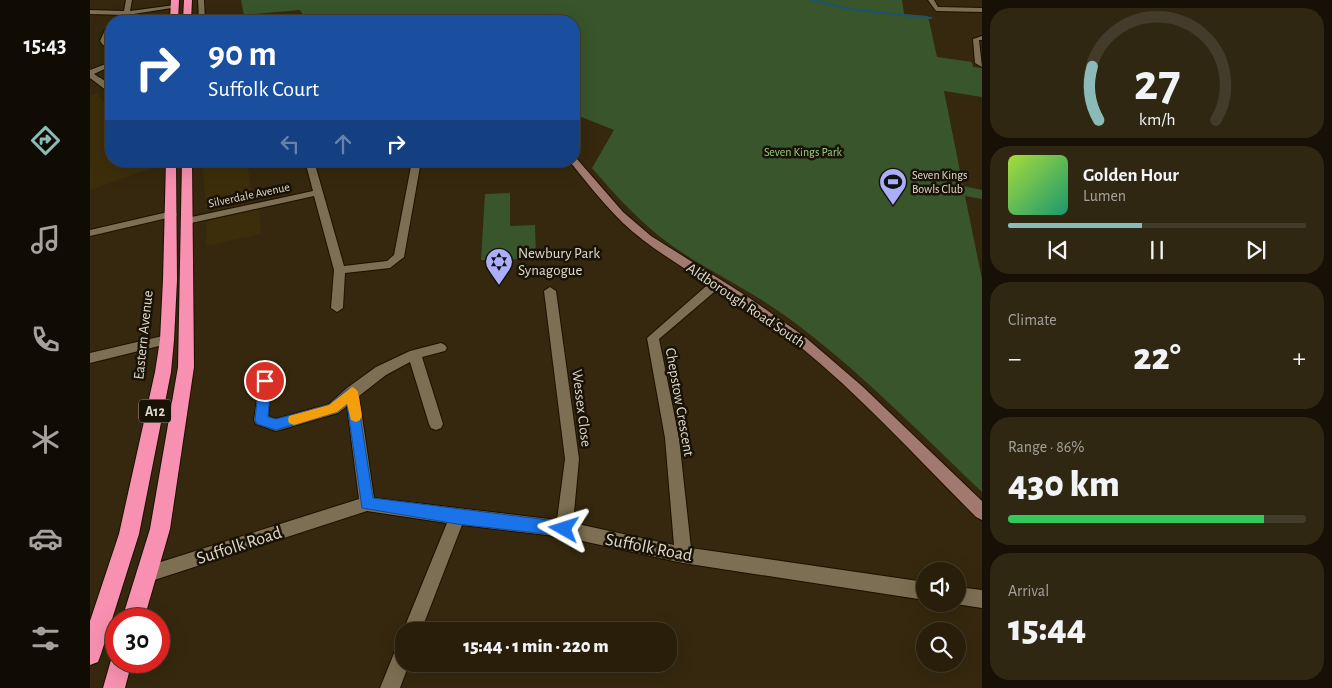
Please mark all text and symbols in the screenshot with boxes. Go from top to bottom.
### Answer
text: 15:43 [23,34,67,56]
icon: right [125,35,190,100]
text: 90 m [208,37,277,72]
text: 27 [1134,57,1180,109]
text: Suffolk Court [208,78,319,100]
text: km/h [1139,111,1175,129]
icon: directions [28,123,63,158]
icon: left [276,130,304,158]
icon: ahead [329,130,357,158]
icon: right [382,130,410,158]
park label: Seven Kings Park [764,146,843,158]
text: Golden Hour [1083,166,1179,185]
sports icon: Seven Kings Bowls Club [878,167,908,206]
place label: Seven Kings Bowls Club [912,169,968,195]
street label: Silverdale Avenue [207,180,291,210]
text: Lumen [1083,188,1126,204]
icon: music [28,222,63,257]
icon: previous [1044,236,1072,264]
icon: pause [1143,236,1171,264]
icon: next [1242,236,1270,264]
place label: Newbury Park Synagogue [518,246,600,278]
synagogue icon: Newbury Park Synagogue [484,247,514,286]
street label: Aldborough Road South [684,260,808,351]
street label: Eastern Avenue [131,290,156,380]
text: Climate [1008,312,1057,328]
icon: phone [28,322,63,357]
text: 22° [1133,339,1181,377]
text: − [1008,345,1021,373]
text: + [1293,345,1306,373]
street label: Chepstow Crescent [663,347,696,458]
pin [244,360,286,402]
icon: arrive [251,367,279,395]
street label: Wessex Close [569,368,594,448]
road number: A12 [139,400,171,422]
icon: climate [28,422,63,457]
text: Range · 86% [1008,439,1084,455]
text: 430 km [1008,466,1120,504]
position arrow [537,502,589,554]
icon: car [28,521,63,556]
street label: Suffolk Road [195,524,284,568]
street label: Suffolk Road [604,531,694,565]
map controls [916,562,966,672]
button: sound [916,562,966,612]
text: Arrival [1008,583,1049,599]
speed limit sign: 30 [105,608,170,673]
text: 15:44 [1008,610,1086,648]
icon: filters [28,621,63,656]
button: search [916,622,966,672]
text: 15:44 · 1 min · 220 m [463,637,609,656]

